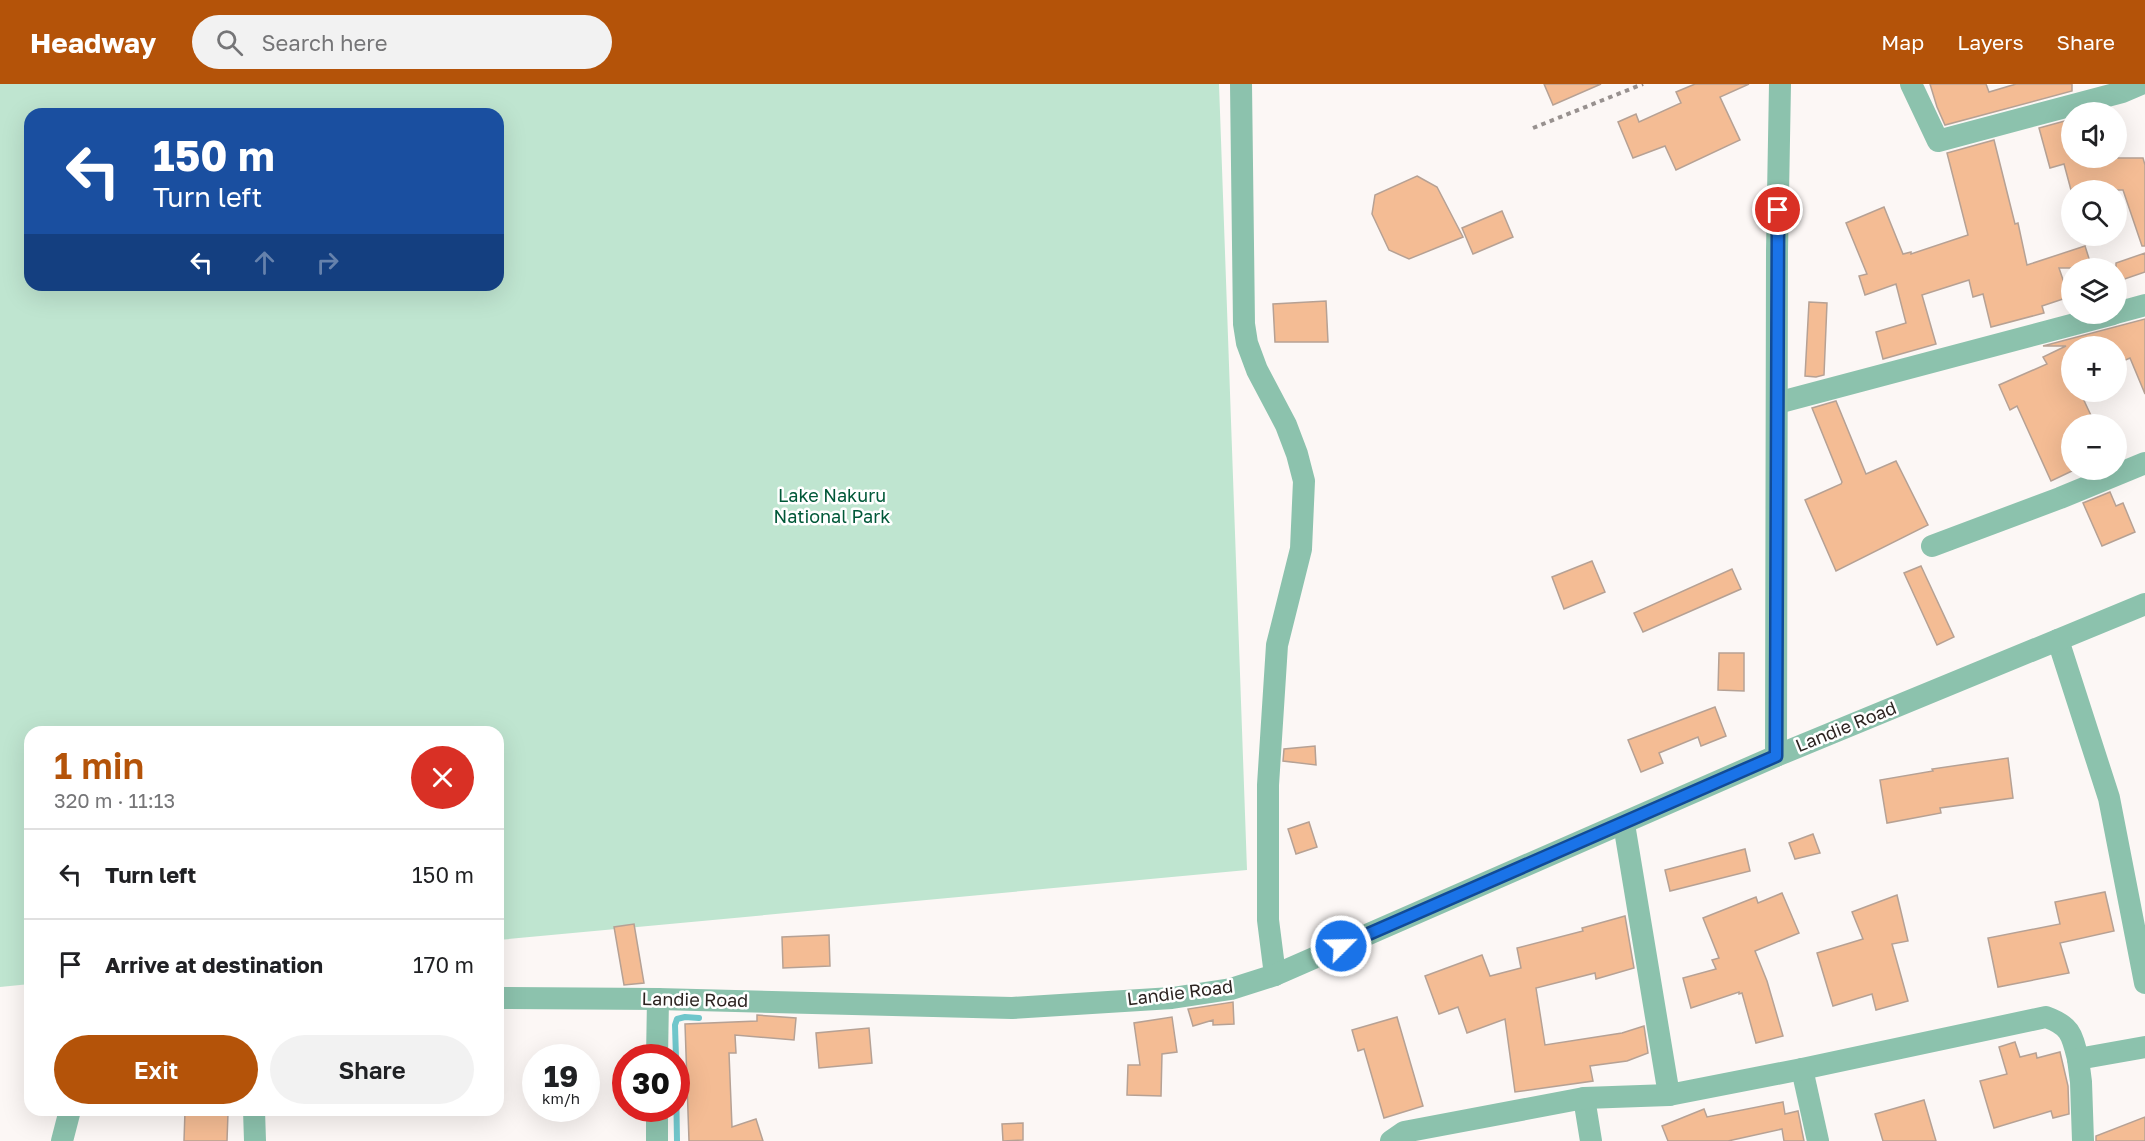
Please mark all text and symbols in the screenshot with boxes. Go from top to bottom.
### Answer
search box [192,15,612,69]
text: Headway [30,26,156,59]
icon: search [213,26,246,59]
text: Search here [261,29,387,56]
text: Map [1881,29,1924,55]
text: Layers [1957,29,2024,55]
text: Share [2057,29,2115,55]
map controls [2061,102,2127,480]
button: sound [2061,102,2127,168]
text: 150 m [153,130,275,180]
icon: left [54,132,132,210]
button: search [2061,180,2127,246]
text: Turn left [153,181,262,213]
pin [1752,184,1803,235]
icon: arrive [1761,193,1794,226]
icon: left [185,246,218,279]
icon: ahead [248,246,281,279]
icon: right [311,246,344,279]
button: layers [2061,258,2127,324]
button: + [2061,336,2127,402]
button: − [2061,414,2127,480]
park label: Lake Nakuru National Park [774,484,890,527]
street label: Landie Road [1792,696,1899,756]
text: 1 min [54,744,144,787]
button: close [411,746,474,809]
text: 320 m · 11:13 [54,788,175,812]
icon: left [54,858,87,891]
text: Turn left [105,861,196,888]
text: 150 m [412,861,474,888]
position arrow [1309,914,1373,978]
icon: arrive [54,948,87,981]
text: Arrive at destination [105,951,323,978]
text: 170 m [413,951,474,978]
street label: Landie Road [1126,975,1234,1009]
street label: Landie Road [642,987,749,1011]
button: Exit [54,1035,258,1104]
button: Share [270,1035,474,1104]
speed limit sign: 30 [612,1044,690,1122]
text: 19 [544,1058,578,1094]
text: km/h [542,1089,580,1107]

